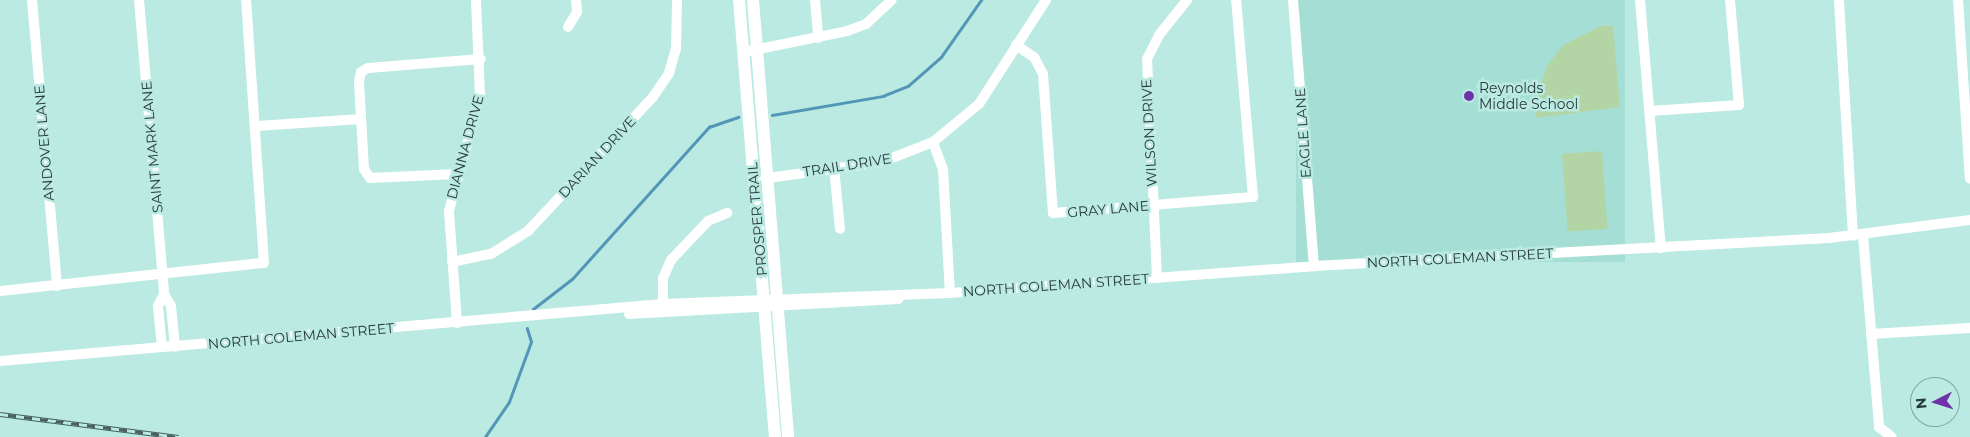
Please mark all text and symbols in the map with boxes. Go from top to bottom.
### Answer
street label: WILSON DRIVE [1138,79,1160,187]
street label: SAINT MARK LANE [138,80,166,214]
place label: Reynolds Middle School [1479,80,1578,112]
street label: ANDOVER LANE [31,84,57,202]
street label: EAGLE LANE [1291,87,1315,179]
marker: Reynolds Middle School [1463,90,1475,102]
street label: DIANNA DRIVE [443,93,487,201]
street label: DARIAN DRIVE [555,113,639,201]
street label: TRAIL DRIVE [802,150,892,180]
street label: PROSPER TRAIL [744,161,770,277]
street label: GRAY LANE [1066,197,1150,221]
street label: NORTH COLEMAN STREET [1366,245,1554,271]
street label: NORTH COLEMAN STREET [962,270,1150,300]
street label: NORTH COLEMAN STREET [207,319,395,353]
north arrow [1910,377,1960,427]
text: N [1912,397,1931,410]

